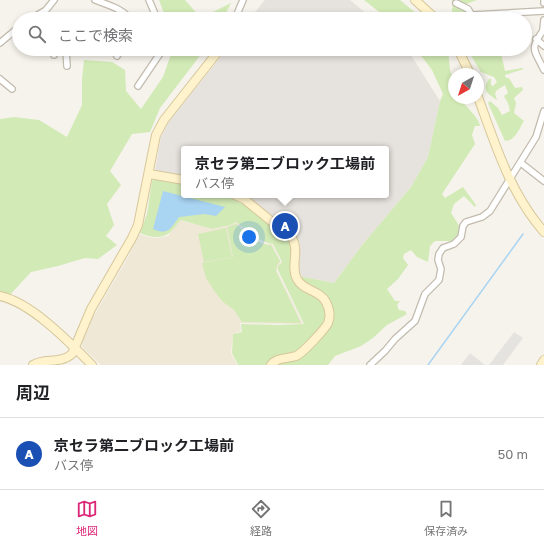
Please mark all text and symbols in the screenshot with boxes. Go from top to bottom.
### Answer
search box [12,12,532,56]
icon: search [26,23,48,45]
text: ここで検索 [58,26,133,44]
north arrow [448,68,484,104]
popup [181,146,389,198]
text: 京セラ第二ブロック工場前 [195,154,375,172]
text: バス停 [195,175,234,191]
pin: A [272,211,298,241]
your location [239,227,259,247]
text: 周辺 [16,382,50,403]
text: 京セラ第二ブロック工場前 [54,436,234,454]
text: A [24,446,34,462]
text: 50 m [498,446,528,462]
text: バス停 [54,457,93,473]
tab: 地図 [76,498,98,538]
tab: 経路 [250,498,272,538]
tab: 保存済み [424,498,468,538]

